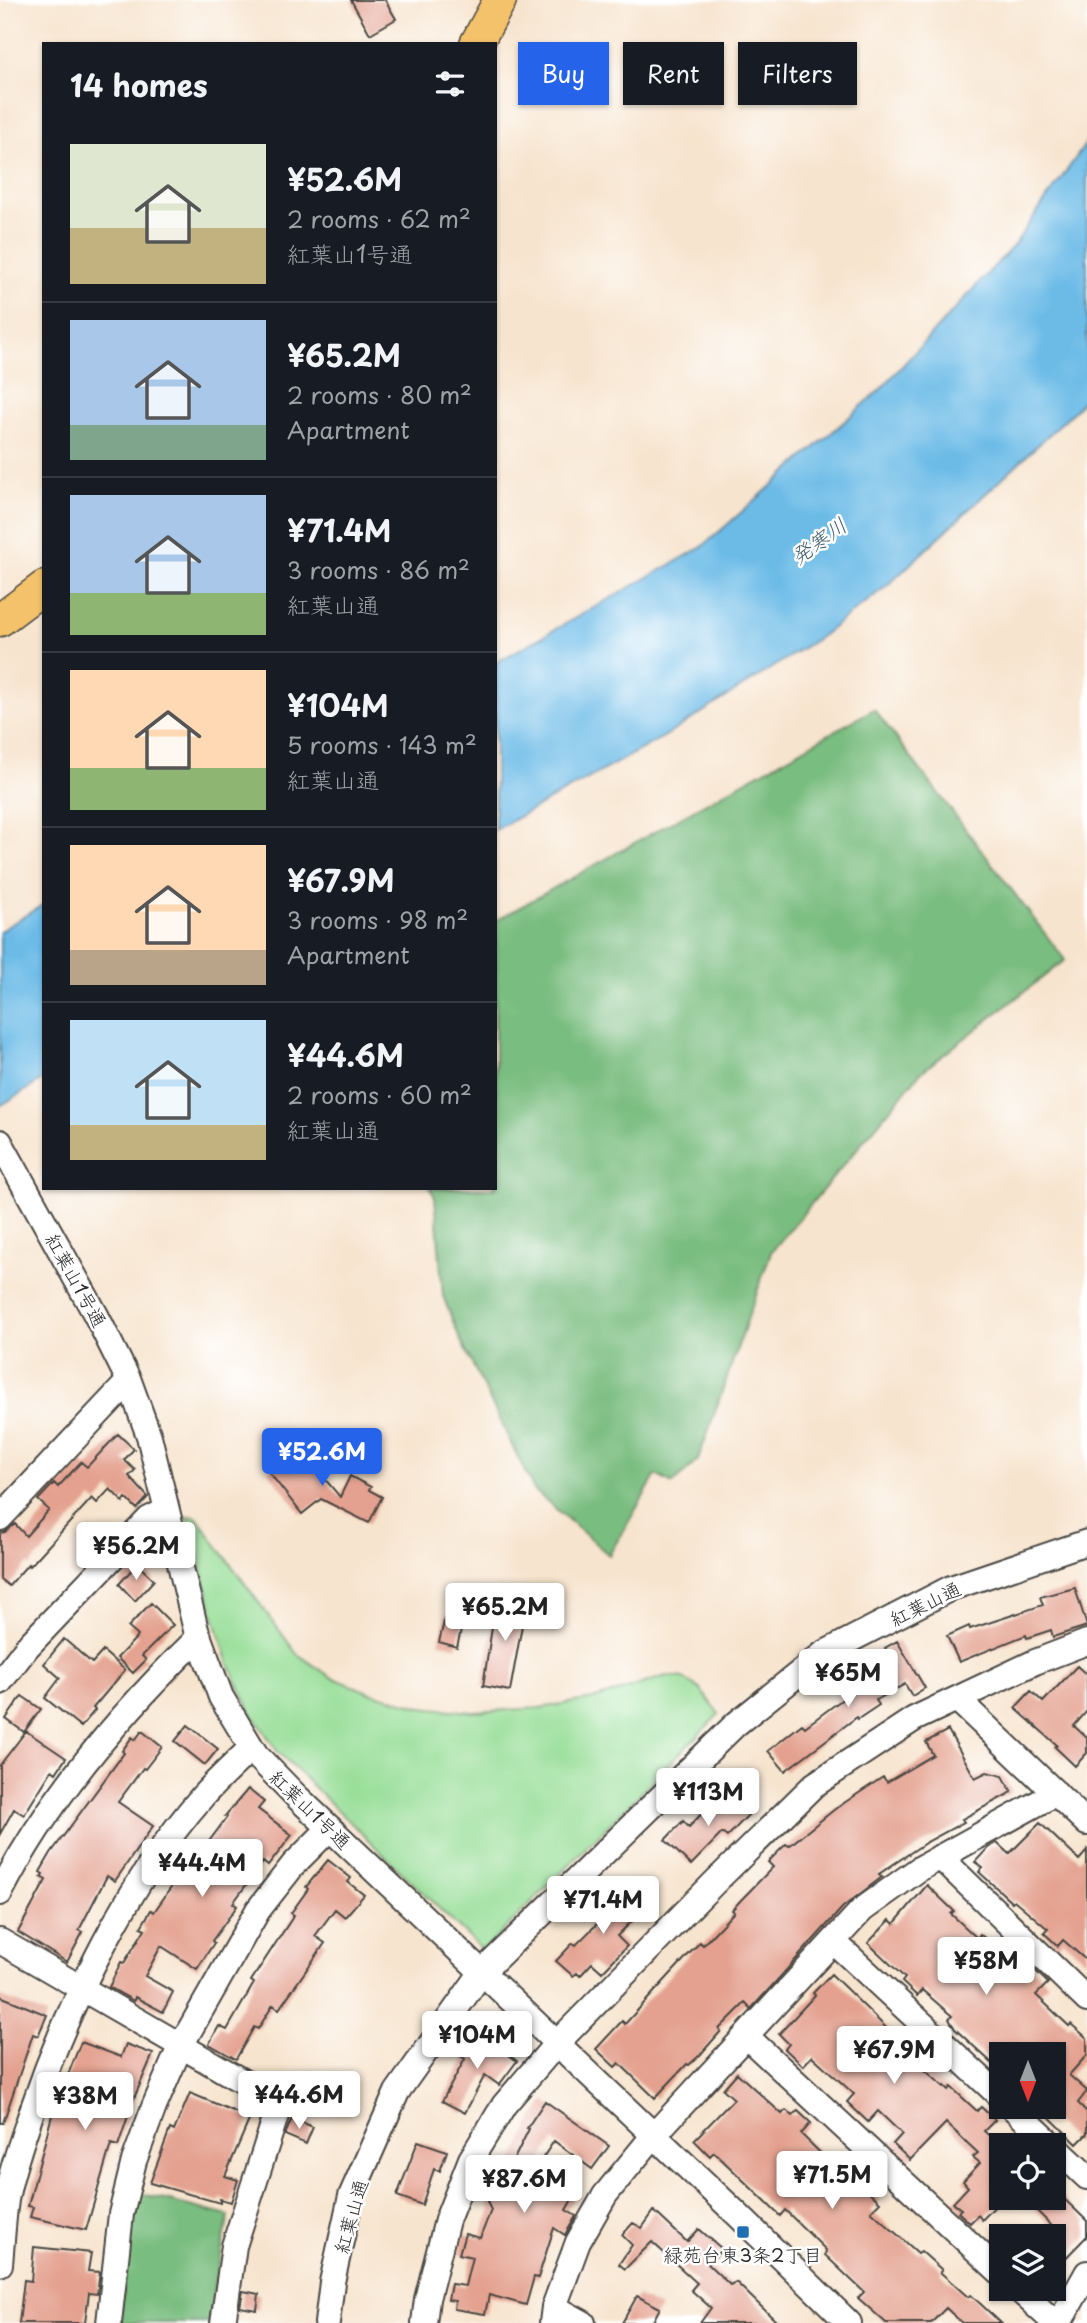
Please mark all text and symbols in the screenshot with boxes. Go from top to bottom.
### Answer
chip: Buy [518,42,609,105]
chip: Rent [623,42,724,105]
chip: Filters [738,42,857,105]
text: 14 homes [70,62,208,107]
icon: filters [431,65,469,103]
text: ¥52.6M [287,156,402,201]
icon: home [126,172,210,256]
text: 2 rooms · 62 m² [287,201,471,236]
text: 紅葉山1号通 [287,236,412,271]
text: ¥65.2M [287,332,401,377]
icon: home [126,348,210,432]
text: 2 rooms · 80 m² [287,377,472,412]
text: Apartment [287,412,410,447]
text: ¥71.4M [287,507,391,552]
water label: 発寒川 [783,509,853,571]
icon: home [126,523,210,607]
text: 3 rooms · 86 m² [287,552,470,587]
text: 紅葉山通 [287,587,379,622]
text: ¥104M [287,682,389,727]
icon: home [126,698,210,782]
text: 5 rooms · 143 m² [287,727,477,762]
text: 紅葉山通 [287,762,379,797]
text: ¥67.9M [287,857,395,902]
icon: home [126,873,210,957]
text: 3 rooms · 98 m² [287,902,468,937]
text: Apartment [287,937,410,972]
text: ¥44.6M [287,1032,404,1077]
icon: home [126,1048,210,1132]
text: 2 rooms · 60 m² [287,1077,472,1112]
text: 紅葉山通 [287,1112,379,1147]
street label: 紅葉山1号通 [40,1228,114,1332]
pin: ¥52.6M [265,1428,379,1488]
text: ¥52.6M [278,1433,366,1468]
pin: ¥56.2M [79,1522,193,1582]
text: ¥56.2M [92,1527,180,1562]
street label: 紅葉山通 [885,1574,965,1632]
pin: ¥65.2M [448,1584,562,1643]
text: ¥65.2M [461,1588,549,1623]
pin: ¥65M [807,1650,889,1709]
text: ¥65M [815,1654,881,1689]
street label: 紅葉山1号通 [264,1763,358,1855]
pin: ¥113M [659,1769,757,1828]
text: ¥113M [672,1773,744,1808]
pin: ¥44.4M [145,1840,259,1899]
text: ¥44.4M [158,1844,246,1879]
pin: ¥71.4M [546,1876,660,1936]
text: ¥71.4M [563,1881,643,1916]
pin: ¥58M [945,1938,1027,1997]
text: ¥58M [954,1942,1018,1977]
pin: ¥104M [428,2011,526,2071]
text: ¥104M [438,2016,516,2051]
pin: ¥67.9M [837,2026,951,2086]
text: ¥67.9M [853,2031,935,2066]
north arrow [989,2042,1066,2119]
map controls [989,2042,1066,2301]
pin: ¥38M [44,2072,126,2132]
pin: ¥44.6M [242,2072,356,2131]
text: ¥44.6M [254,2076,344,2111]
text: ¥38M [52,2077,118,2112]
button: locate [989,2133,1066,2210]
pin: ¥71.5M [775,2152,889,2211]
pin: ¥87.6M [467,2156,581,2215]
text: ¥71.5M [793,2156,871,2191]
text: ¥87.6M [481,2160,567,2195]
street label: 紅葉山通 [326,2176,374,2256]
marker: 緑苑台東3条2丁目 [735,2224,751,2240]
button: layers [989,2224,1066,2301]
place label: 緑苑台東3条2丁目 [664,2240,823,2268]

